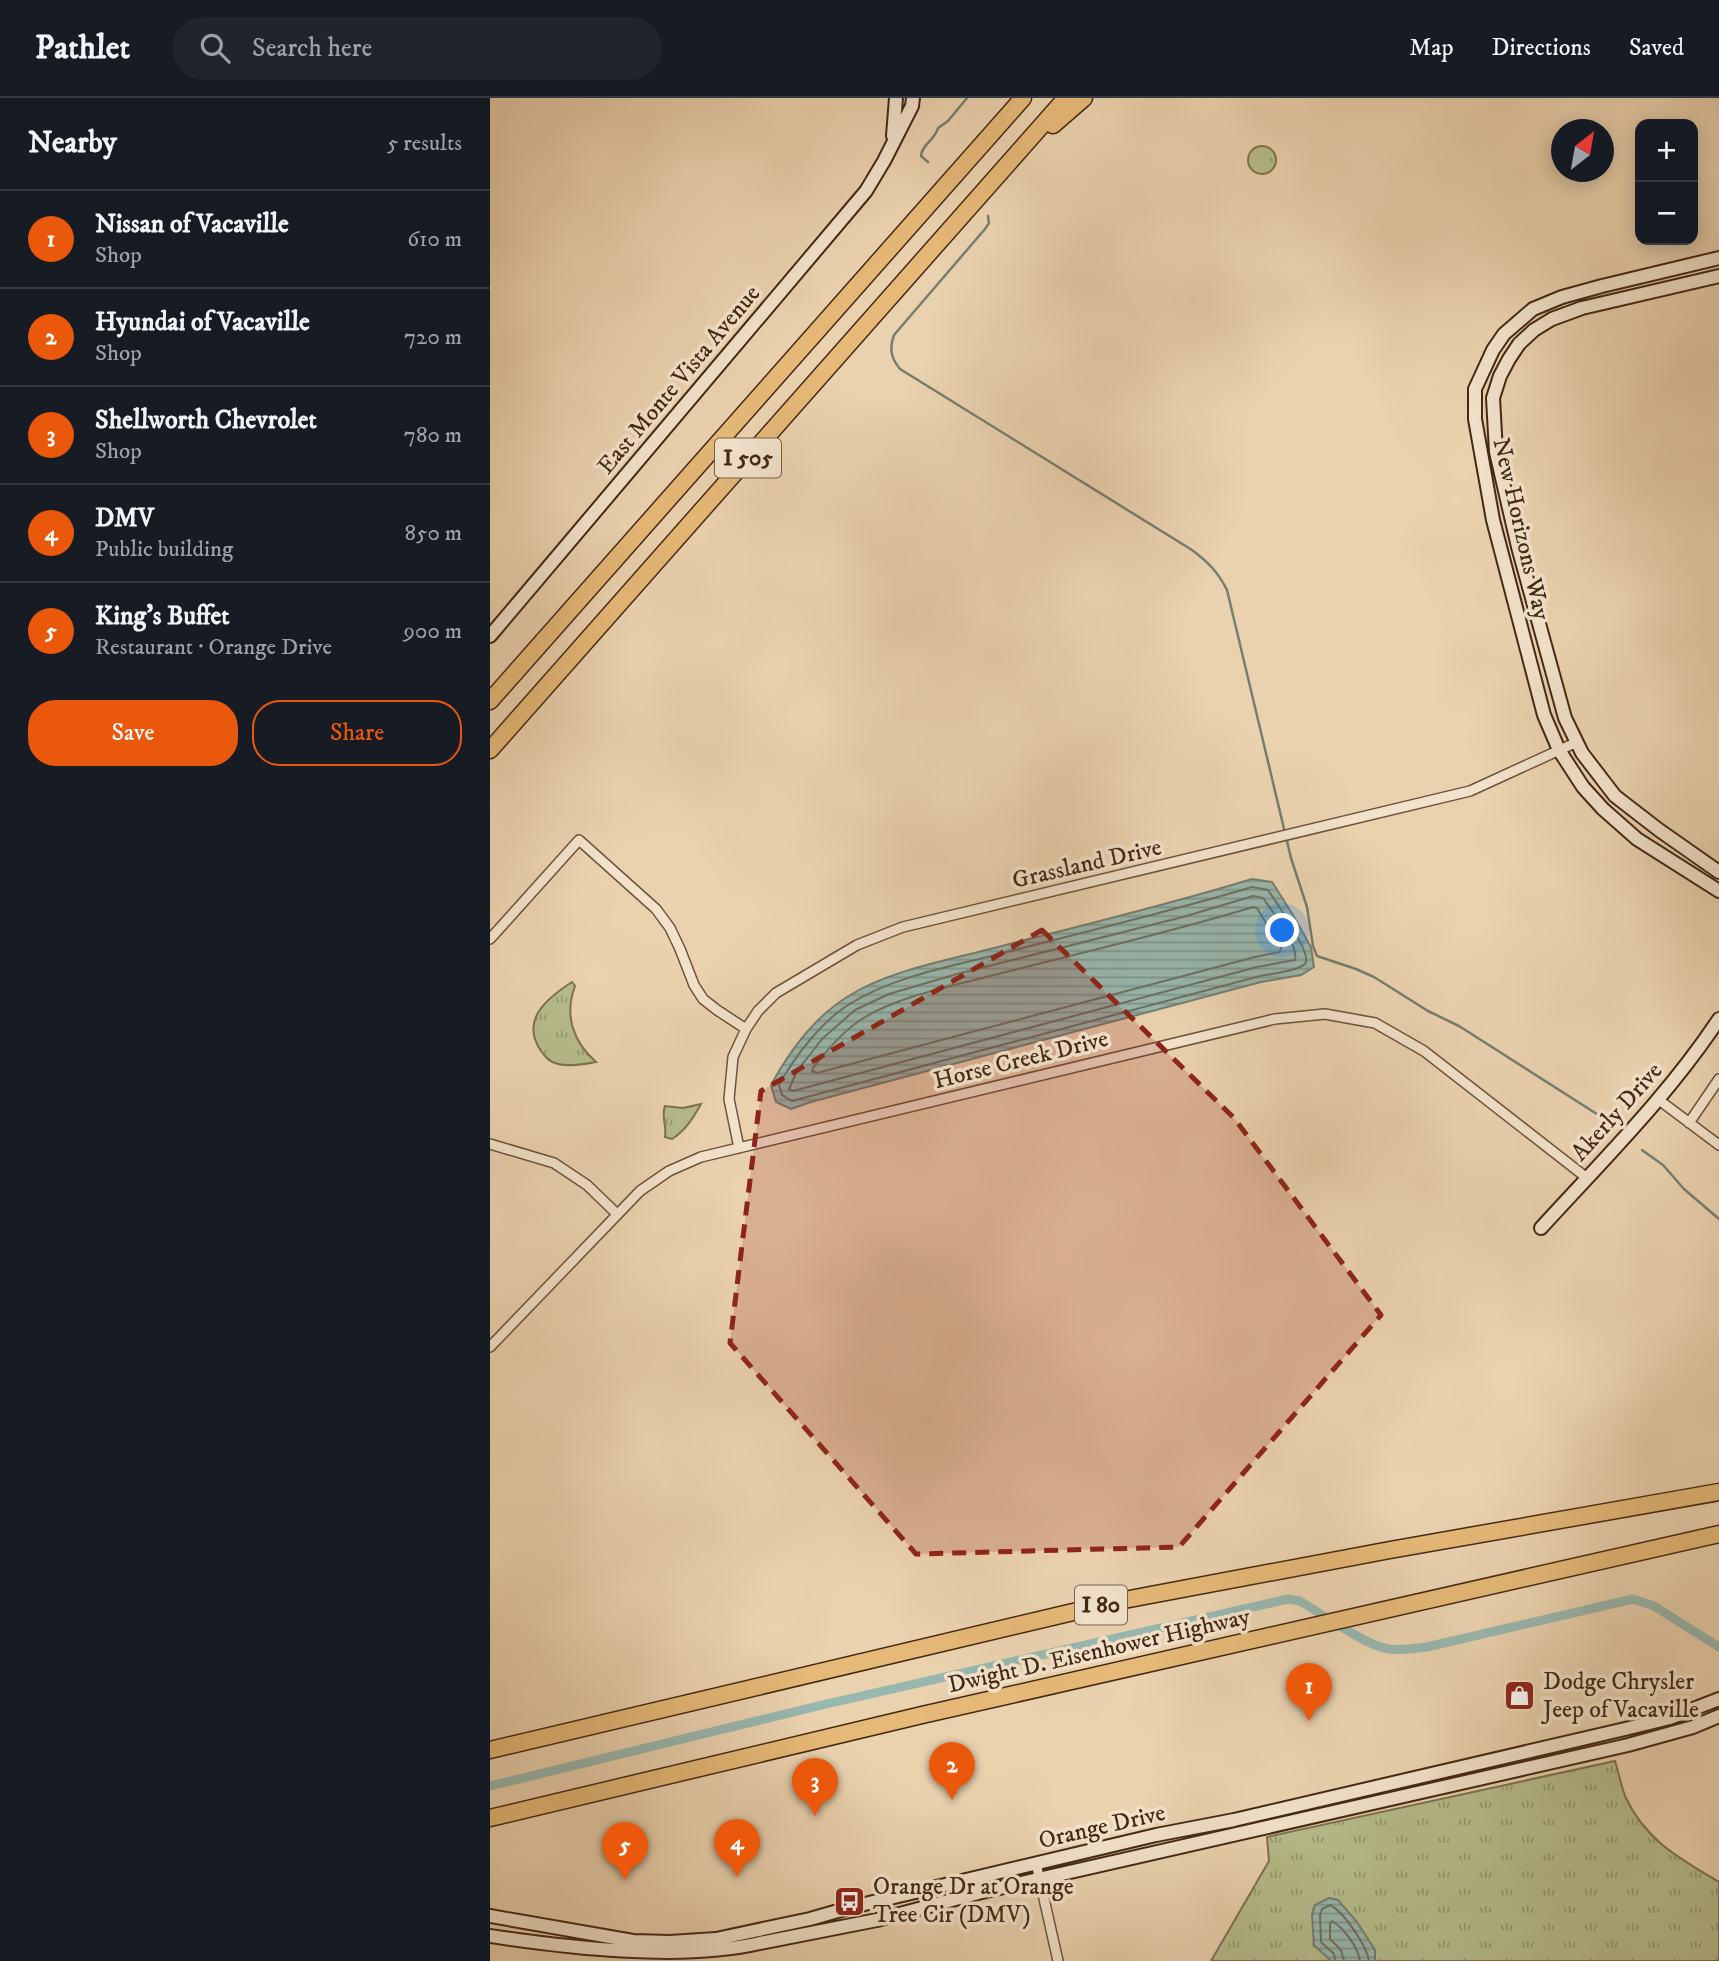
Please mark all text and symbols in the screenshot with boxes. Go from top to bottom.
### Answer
search box [172,17,662,80]
text: Pathlet [35,28,130,69]
icon: search [196,29,234,67]
text: Search here [252,32,372,65]
text: Map [1409,33,1454,63]
text: Directions [1492,33,1591,63]
text: Saved [1629,33,1684,63]
north arrow [1551,119,1614,182]
map controls [1635,119,1698,245]
button: + [1635,119,1698,182]
text: Nearby [28,125,117,162]
text: 5 results [387,129,462,158]
button: − [1635,182,1698,245]
text: Nissan of Vacaville [95,208,289,241]
text: 1 [47,225,55,254]
text: 610 m [407,225,462,254]
text: Shop [95,241,142,270]
street label: East Monte Vista Avenue [591,279,767,481]
text: Hyundai of Vacaville [95,306,310,339]
text: 2 [45,323,57,352]
text: 720 m [404,323,462,352]
text: Shop [95,339,142,368]
text: Shellworth Chevrolet [95,404,317,437]
text: 3 [47,421,55,450]
text: 780 m [404,421,462,450]
street label: New Horizons Way [1485,435,1557,624]
text: Shop [95,437,142,466]
road number: I 505 [715,438,781,478]
text: DMV [95,502,154,535]
text: 4 [44,519,58,548]
text: 850 m [404,519,462,548]
text: Public building [95,535,233,564]
text: King's Buffet [95,600,230,633]
text: 5 [45,617,57,646]
text: 900 m [404,617,462,646]
text: Restaurant · Orange Drive [95,633,332,662]
button: Save [28,700,238,766]
button: Share [252,700,462,766]
street label: Grassland Drive [1009,832,1165,896]
your location [1265,913,1299,947]
street label: Horse Creek Drive [931,1024,1111,1096]
street label: Akerly Drive [1565,1056,1669,1168]
road number: I 80 [1075,1586,1127,1624]
street label: Dwight D. Eisenhower Highway [945,1601,1254,1700]
pin: 1 [1286,1663,1332,1721]
place label: Dodge Chrysler Jeep of Vacaville [1541,1667,1699,1725]
shop icon: Dodge Chrysler Jeep of Vacaville [1503,1679,1537,1713]
pin: 2 [929,1742,975,1800]
pin: 3 [792,1758,838,1816]
street label: Orange Drive [1036,1798,1168,1856]
pin: 4 [714,1819,760,1877]
pin: 5 [602,1822,648,1880]
place label: Orange Dr at Orange Tree Cir (DMV) [873,1872,1074,1930]
bus stop icon: Orange Dr at Orange Tree Cir (DMV) [833,1884,867,1918]

